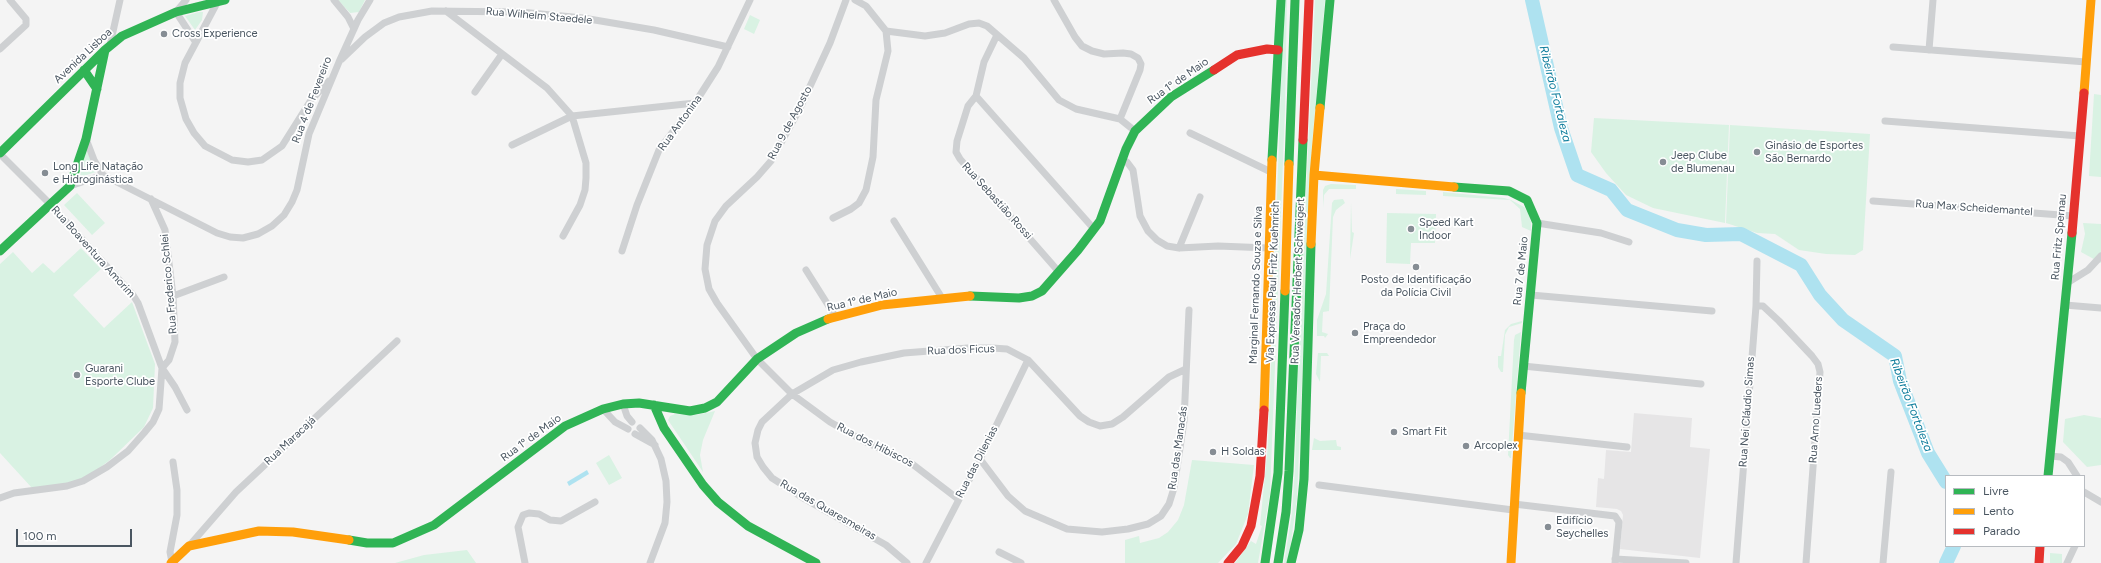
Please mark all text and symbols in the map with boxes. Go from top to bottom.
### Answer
street label: Rua Wilhelm Staedele [485,5,593,27]
street label: Avenida Lisboa [51,26,115,86]
place label: Cross Experience [172,27,258,41]
marker: Cross Experience [159,29,169,39]
water label: Ribeirão Fortaleza [1536,44,1574,144]
street label: Rua 4 de Fevereiro [289,55,335,145]
street label: Rua 1º de Maio [1145,55,1211,107]
street label: Rua 9 de Agosto [765,84,815,162]
street label: Rua Antonina [655,92,705,154]
place label: Ginásio de Esportes São Bernardo [1765,139,1863,165]
marker: Ginásio de Esportes São Bernardo [1752,147,1762,157]
place label: Jeep Clube de Blumenau [1671,149,1735,175]
marker: Jeep Clube de Blumenau [1658,157,1668,167]
place label: Long Life Natação e Hidroginástica [53,160,143,186]
street label: Rua Sebastião Rossi [959,160,1035,242]
marker: Long Life Natação e Hidroginástica [40,168,50,178]
street label: Rua Fritz Spernau [2049,193,2069,281]
street label: Rua Max Scheidemantel [1915,197,2033,219]
street label: Rua Vereador Herbert Schweigert [1289,198,1307,364]
street label: Via Expressa Paul Fritz Kuehnrich [1264,201,1282,363]
street label: Rua Boaventura Amorim [48,203,138,301]
street label: Marginal Fernando Souza e Silva [1247,206,1265,364]
place label: Speed Kart Indoor [1419,216,1474,242]
marker: Speed Kart Indoor [1406,224,1416,234]
street label: Rua Frederico Schlei [158,233,180,335]
street label: Rua 7 de Maio [1511,236,1531,306]
marker: Posto de Identificação da Polícia Civil [1411,262,1421,272]
place label: Posto de Identificação da Polícia Civil [1361,273,1471,299]
street label: Rua 1º de Maio [826,286,898,314]
place label: Praça do Empreendedor [1363,320,1436,346]
marker: Praça do Empreendedor [1350,328,1360,338]
street label: Rua dos Ficus [927,342,995,358]
street label: Rua Nei Cláudio Simas [1737,356,1757,468]
water label: Ribeirão Fortaleza [1887,356,1935,454]
place label: Guarani Esporte Clube [85,362,155,388]
marker: Guarani Esporte Clube [72,370,82,380]
street label: Rua Arno Lueders [1806,376,1826,464]
street label: Rua das Manacás [1166,405,1190,491]
street label: Rua 1º de Maio [498,412,564,464]
street label: Rua Maracajá [261,414,319,468]
street label: Rua dos Hibiscos [834,420,916,470]
street label: Rua das Dilenias [953,424,1001,500]
place label: Smart Fit [1402,425,1447,439]
marker: Smart Fit [1389,427,1399,437]
place label: Arcoplex [1474,439,1518,453]
marker: Arcoplex [1461,441,1471,451]
place label: H Soldas [1221,445,1265,459]
marker: H Soldas [1208,447,1218,457]
legend [1945,475,2085,547]
street label: Rua das Quaresmeiras [778,477,878,543]
text: Livre [1983,484,2009,498]
text: Lento [1983,504,2014,518]
place label: Edifício Seychelles [1556,514,1608,540]
scale bar [18,521,134,547]
marker: Edifício Seychelles [1543,522,1553,532]
text: Parado [1983,524,2020,538]
text: 100 m [23,529,57,543]

